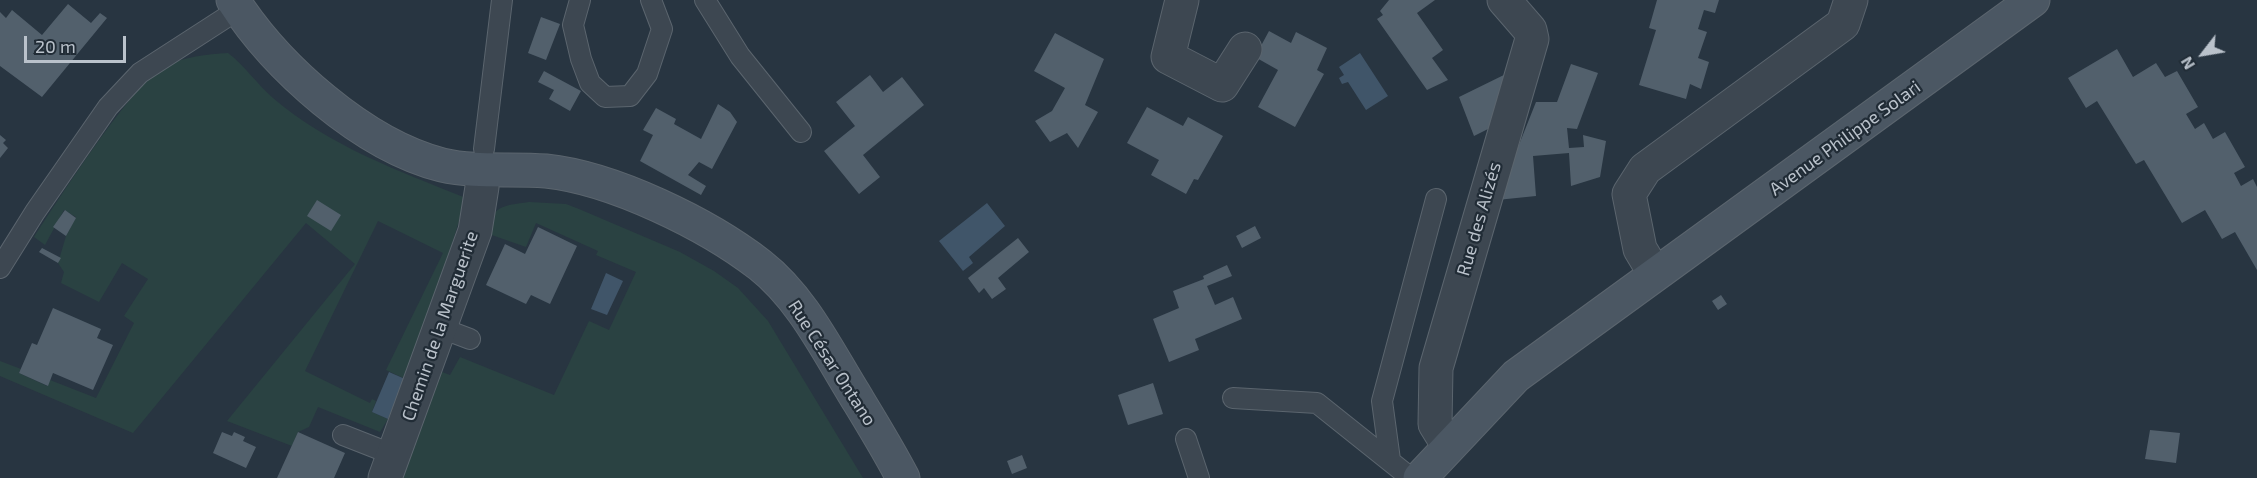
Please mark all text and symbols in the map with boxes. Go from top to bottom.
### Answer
scale bar [27,24,129,62]
north arrow [2173,24,2233,84]
text: 20 m [35,35,76,57]
text: N [2176,54,2198,73]
street label: Avenue Philippe Solari [1765,76,1925,200]
street label: Rue des Alizés [1452,160,1506,278]
street label: Chemin de la Marguerite [397,228,483,424]
street label: Rue César Ontano [783,296,881,430]

